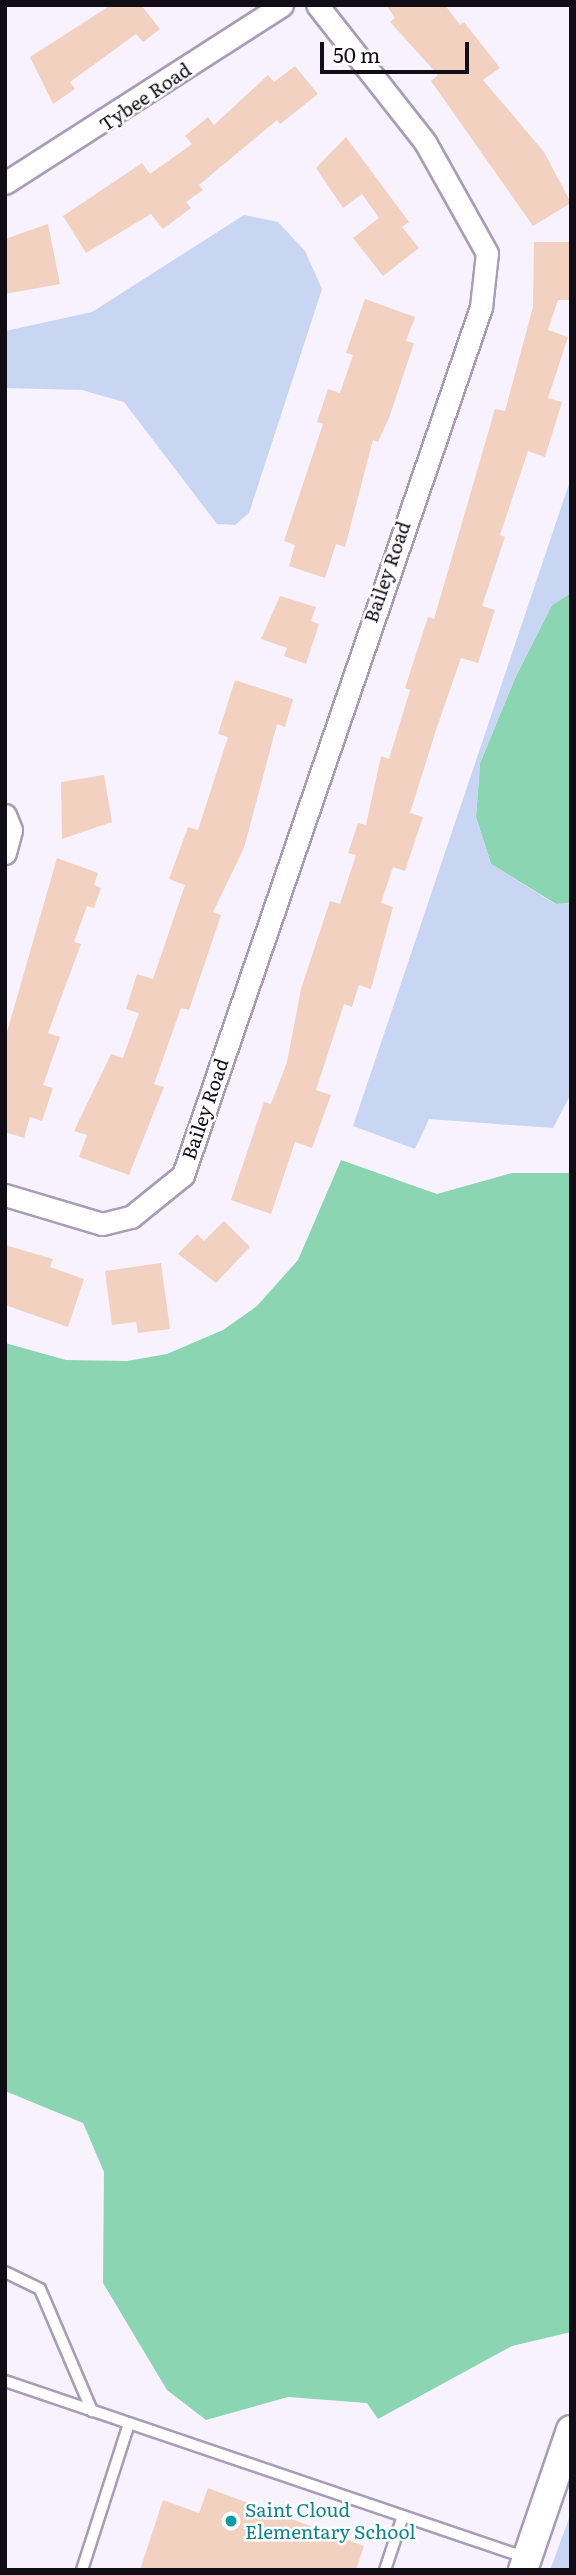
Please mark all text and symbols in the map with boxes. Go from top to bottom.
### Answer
scale bar [324,28,473,72]
text: 50 m [333,38,380,69]
street label: Tybee Road [95,58,195,136]
street label: Bailey Road [359,518,415,626]
street label: Bailey Road [177,1055,233,1163]
place label: Saint Cloud Elementary School [245,2499,416,2543]
marker: Saint Cloud Elementary School [223,2513,239,2529]

